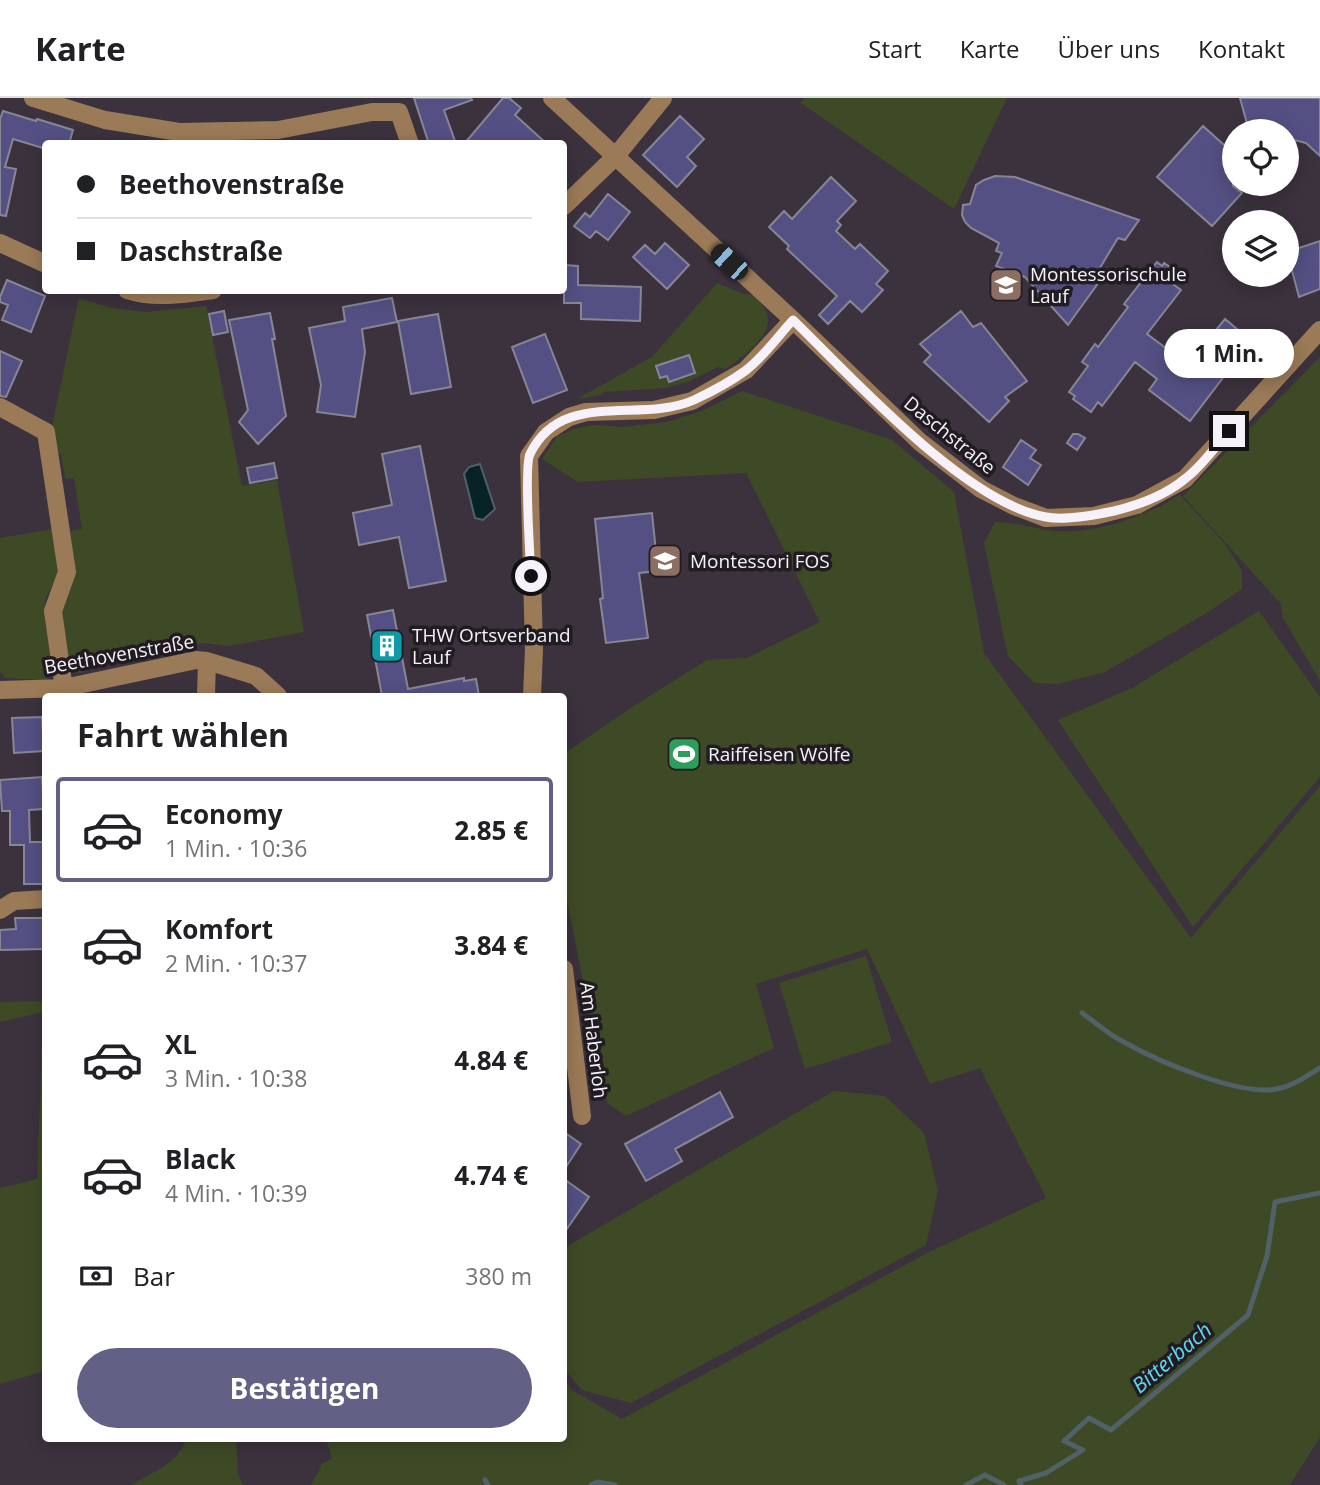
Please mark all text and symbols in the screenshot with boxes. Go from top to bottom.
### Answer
text: Karte [35,26,126,71]
text: Start [868,32,922,65]
text: Karte [960,32,1020,65]
text: Über uns [1058,32,1160,65]
text: Kontakt [1198,32,1285,65]
map controls [1222,119,1299,287]
button: locate [1222,119,1299,196]
text: Beethovenstraße [119,166,344,202]
button: layers [1222,210,1299,287]
text: Daschstraße [119,233,283,269]
car [707,240,752,284]
place label: Montessorischule Lauf [1030,261,1187,309]
school or university icon: Montessorischule Lauf [987,266,1025,304]
callout: 1 Min. [1164,330,1294,378]
text: 1 Min. [1194,337,1264,369]
street label: Daschstraße [899,390,1001,480]
route end [1213,415,1245,447]
school or university icon: Montessori FOS [646,542,684,580]
place label: Montessori FOS [690,548,830,574]
route start [515,560,547,592]
place label: THW Ortsverband Lauf [412,622,571,670]
building icon: THW Ortsverband Lauf [368,627,406,665]
street label: Beethovenstraße [42,628,196,680]
text: Fahrt wählen [77,713,289,756]
sports icon: Raiffeisen Wölfe [665,735,703,773]
place label: Raiffeisen Wölfe [708,741,850,767]
text: Economy [165,796,283,832]
icon: car [81,798,144,861]
text: 2.85 € [454,812,528,848]
text: 1 Min. · 10:36 [165,832,307,864]
text: Komfort [165,911,273,947]
icon: car [81,913,144,976]
text: 3.84 € [454,927,528,963]
text: 2 Min. · 10:37 [165,947,307,979]
street label: Am Haberloh [574,980,614,1100]
text: XL [165,1026,197,1062]
icon: car [81,1028,144,1091]
text: 4.84 € [454,1042,528,1078]
text: 3 Min. · 10:38 [165,1062,307,1094]
text: Black [165,1141,236,1177]
icon: car [81,1143,144,1206]
text: 4.74 € [454,1157,528,1193]
text: 4 Min. · 10:39 [165,1177,307,1209]
icon: cash [77,1257,115,1295]
text: Bar [133,1258,175,1294]
text: 380 m [465,1260,532,1292]
water label: Bitterbach [1126,1316,1217,1399]
button: Bestätigen [77,1348,532,1428]

